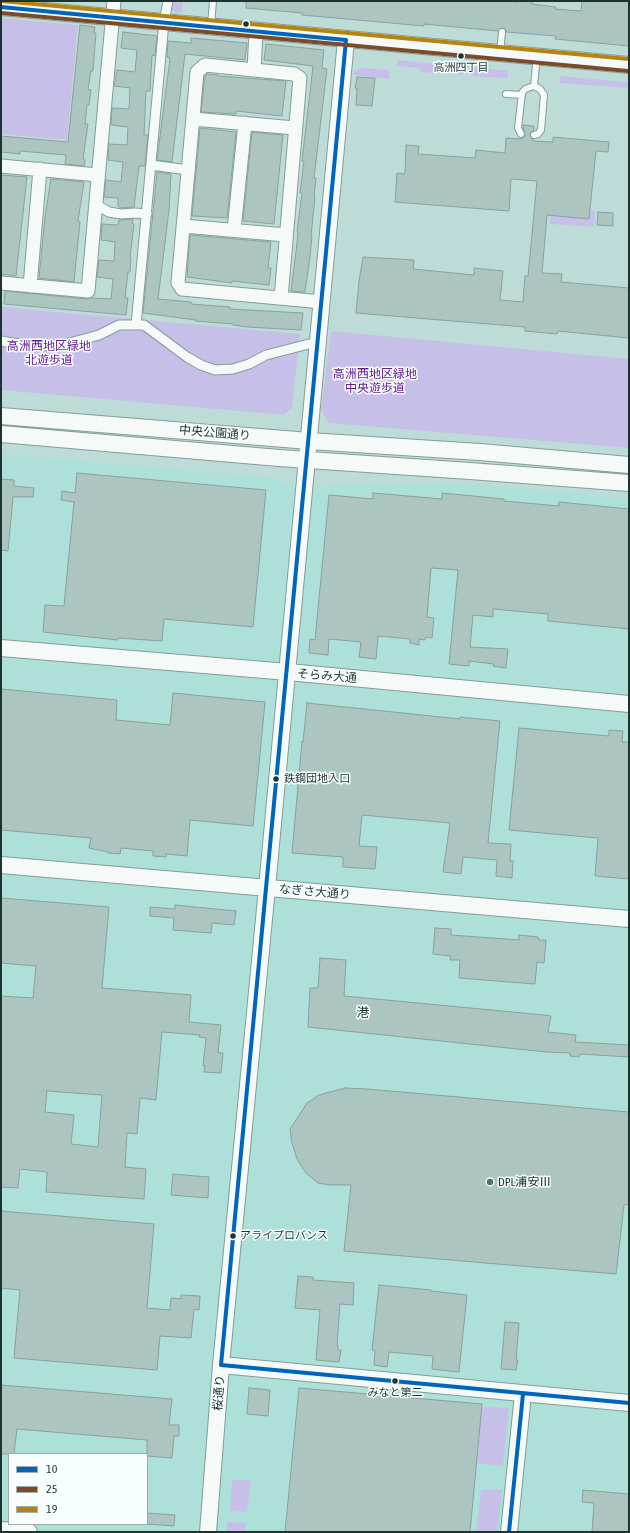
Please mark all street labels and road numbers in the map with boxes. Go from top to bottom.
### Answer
street label: 中央公園通り [179,423,251,443]
street label: そらみ大通 [296,666,358,686]
street label: なぎさ大通り [279,882,351,902]
street label: 桜通り [210,1374,228,1412]

